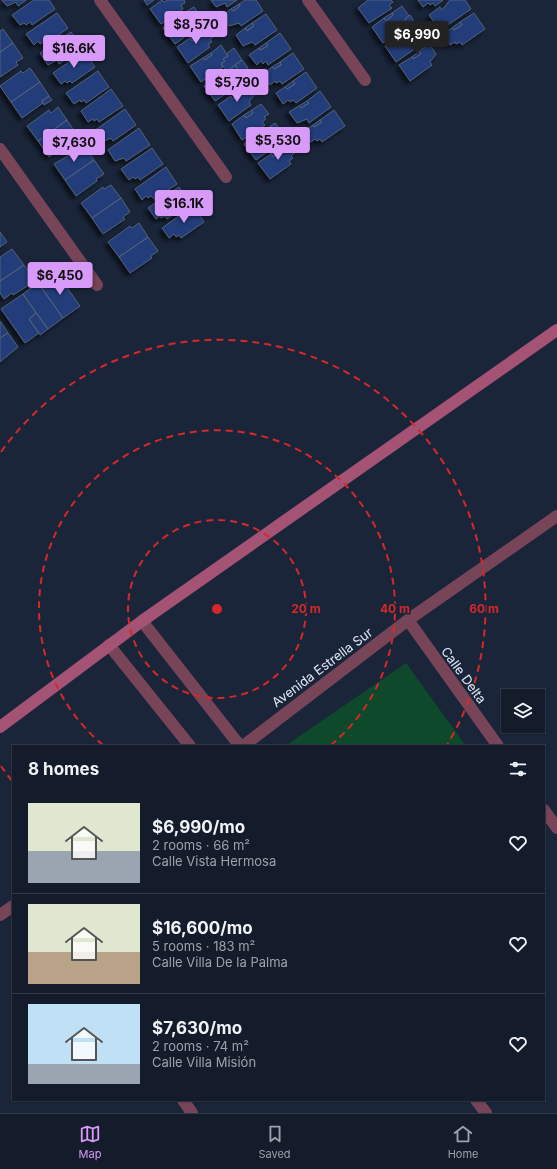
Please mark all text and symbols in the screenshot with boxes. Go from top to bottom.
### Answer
pin: $8,570 [163,11,229,45]
text: $8,570 [173,16,219,32]
pin: $6,990 [384,21,450,55]
text: $6,990 [394,26,440,42]
pin: $16.6K [41,35,107,69]
text: $16.6K [52,40,96,56]
pin: $5,790 [204,69,270,103]
text: $5,790 [214,74,260,90]
pin: $5,530 [245,127,311,161]
pin: $7,630 [41,129,107,163]
text: $5,530 [255,132,301,148]
text: $7,630 [52,134,96,150]
pin: $16.1K [151,190,217,224]
text: $16.1K [164,195,204,211]
pin: $6,450 [27,262,93,296]
text: $6,450 [37,267,83,283]
text: 20 m [291,601,321,616]
text: 40 m [380,601,410,616]
text: 60 m [469,601,499,616]
centre of rings [210,602,224,616]
street label: Avenida Estrella Sur [269,624,376,710]
street label: Calle Delta [438,643,490,707]
map controls [501,689,545,733]
button: layers [501,689,545,733]
icon: filters [507,758,529,780]
text: 8 homes [28,759,99,779]
text: $6,990/mo [152,817,245,837]
icon: home [60,819,108,867]
icon: heart [507,832,529,854]
text: 2 rooms · 66 m² [152,837,250,853]
text: Calle Vista Hermosa [152,853,276,869]
text: $16,600/mo [152,918,253,938]
icon: home [60,920,108,968]
icon: heart [507,933,529,955]
text: 5 rooms · 183 m² [152,938,255,954]
text: Calle Villa De la Palma [152,954,288,970]
text: $7,630/mo [152,1018,242,1038]
icon: home [60,1020,108,1068]
icon: heart [507,1033,529,1055]
text: 2 rooms · 74 m² [152,1038,249,1054]
text: Calle Villa Misión [152,1054,256,1070]
tab: Map [79,1123,101,1161]
tab: Saved [258,1123,291,1161]
tab: Home [448,1123,478,1161]

